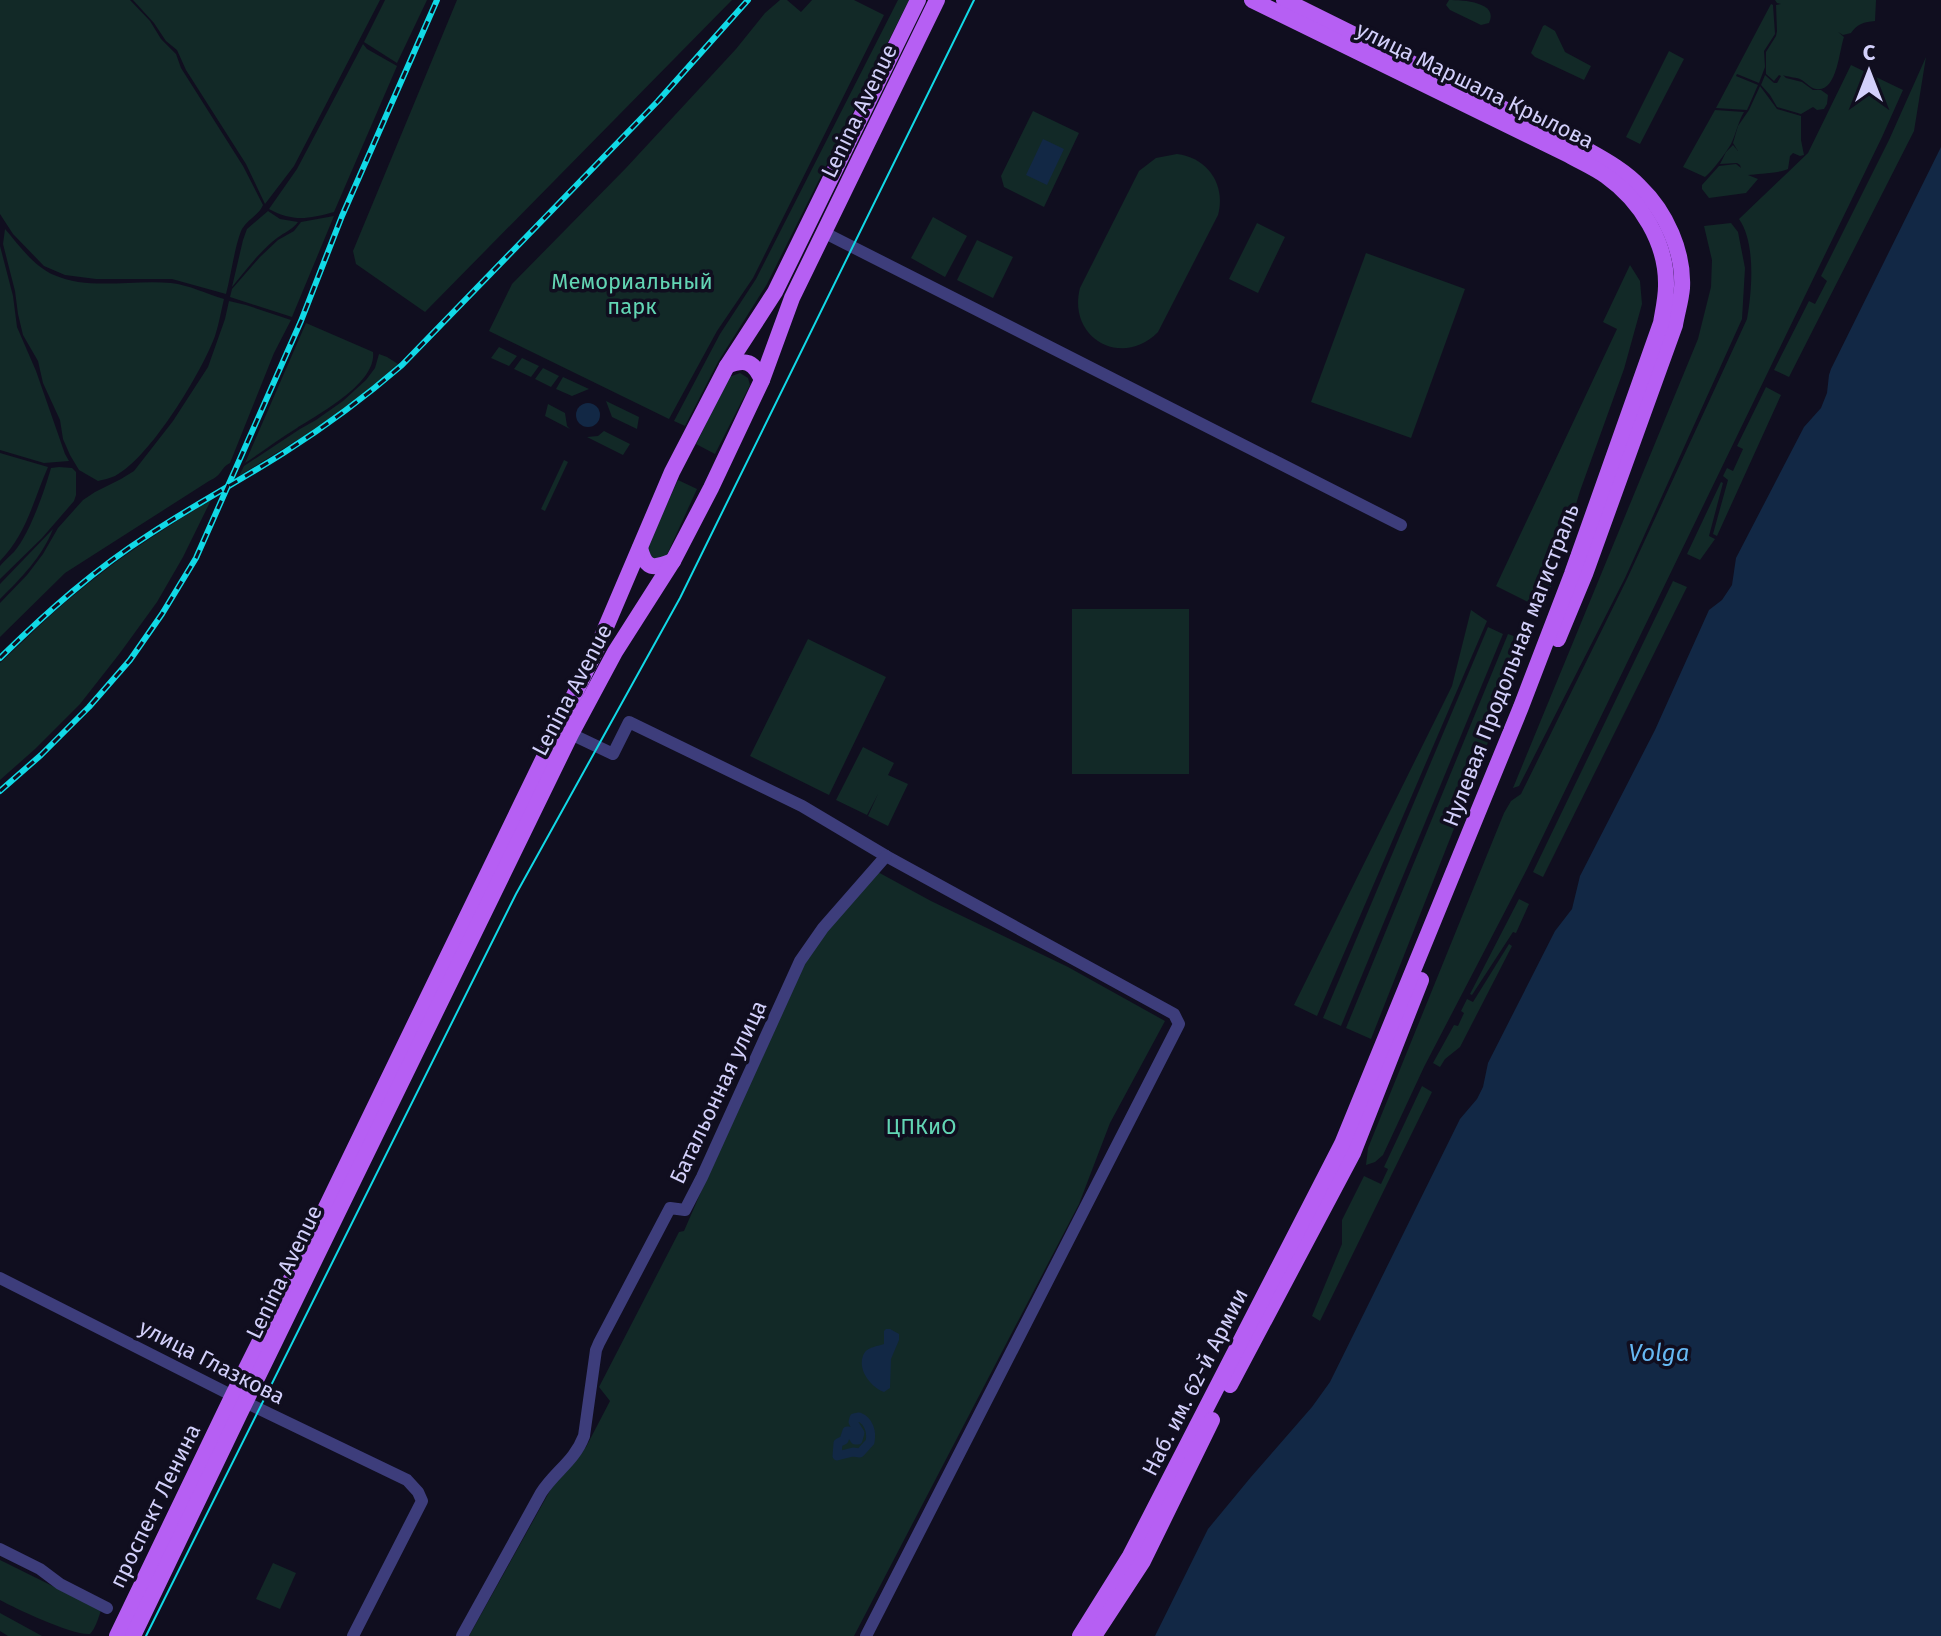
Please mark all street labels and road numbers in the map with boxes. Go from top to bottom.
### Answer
street label: улица Маршала Крылова [1352,16,1598,154]
street label: Lenina Avenue [815,40,903,182]
street label: Нулевая Продольная магистраль [1437,500,1585,830]
street label: Lenina Avenue [526,620,618,760]
street label: Батальонная улица [664,996,772,1188]
street label: Lenina Avenue [240,1201,328,1343]
street label: Наб. им. 62-й Армии [1136,1284,1254,1480]
street label: улица Глазкова [135,1314,289,1410]
street label: проспект Ленина [104,1419,206,1593]

